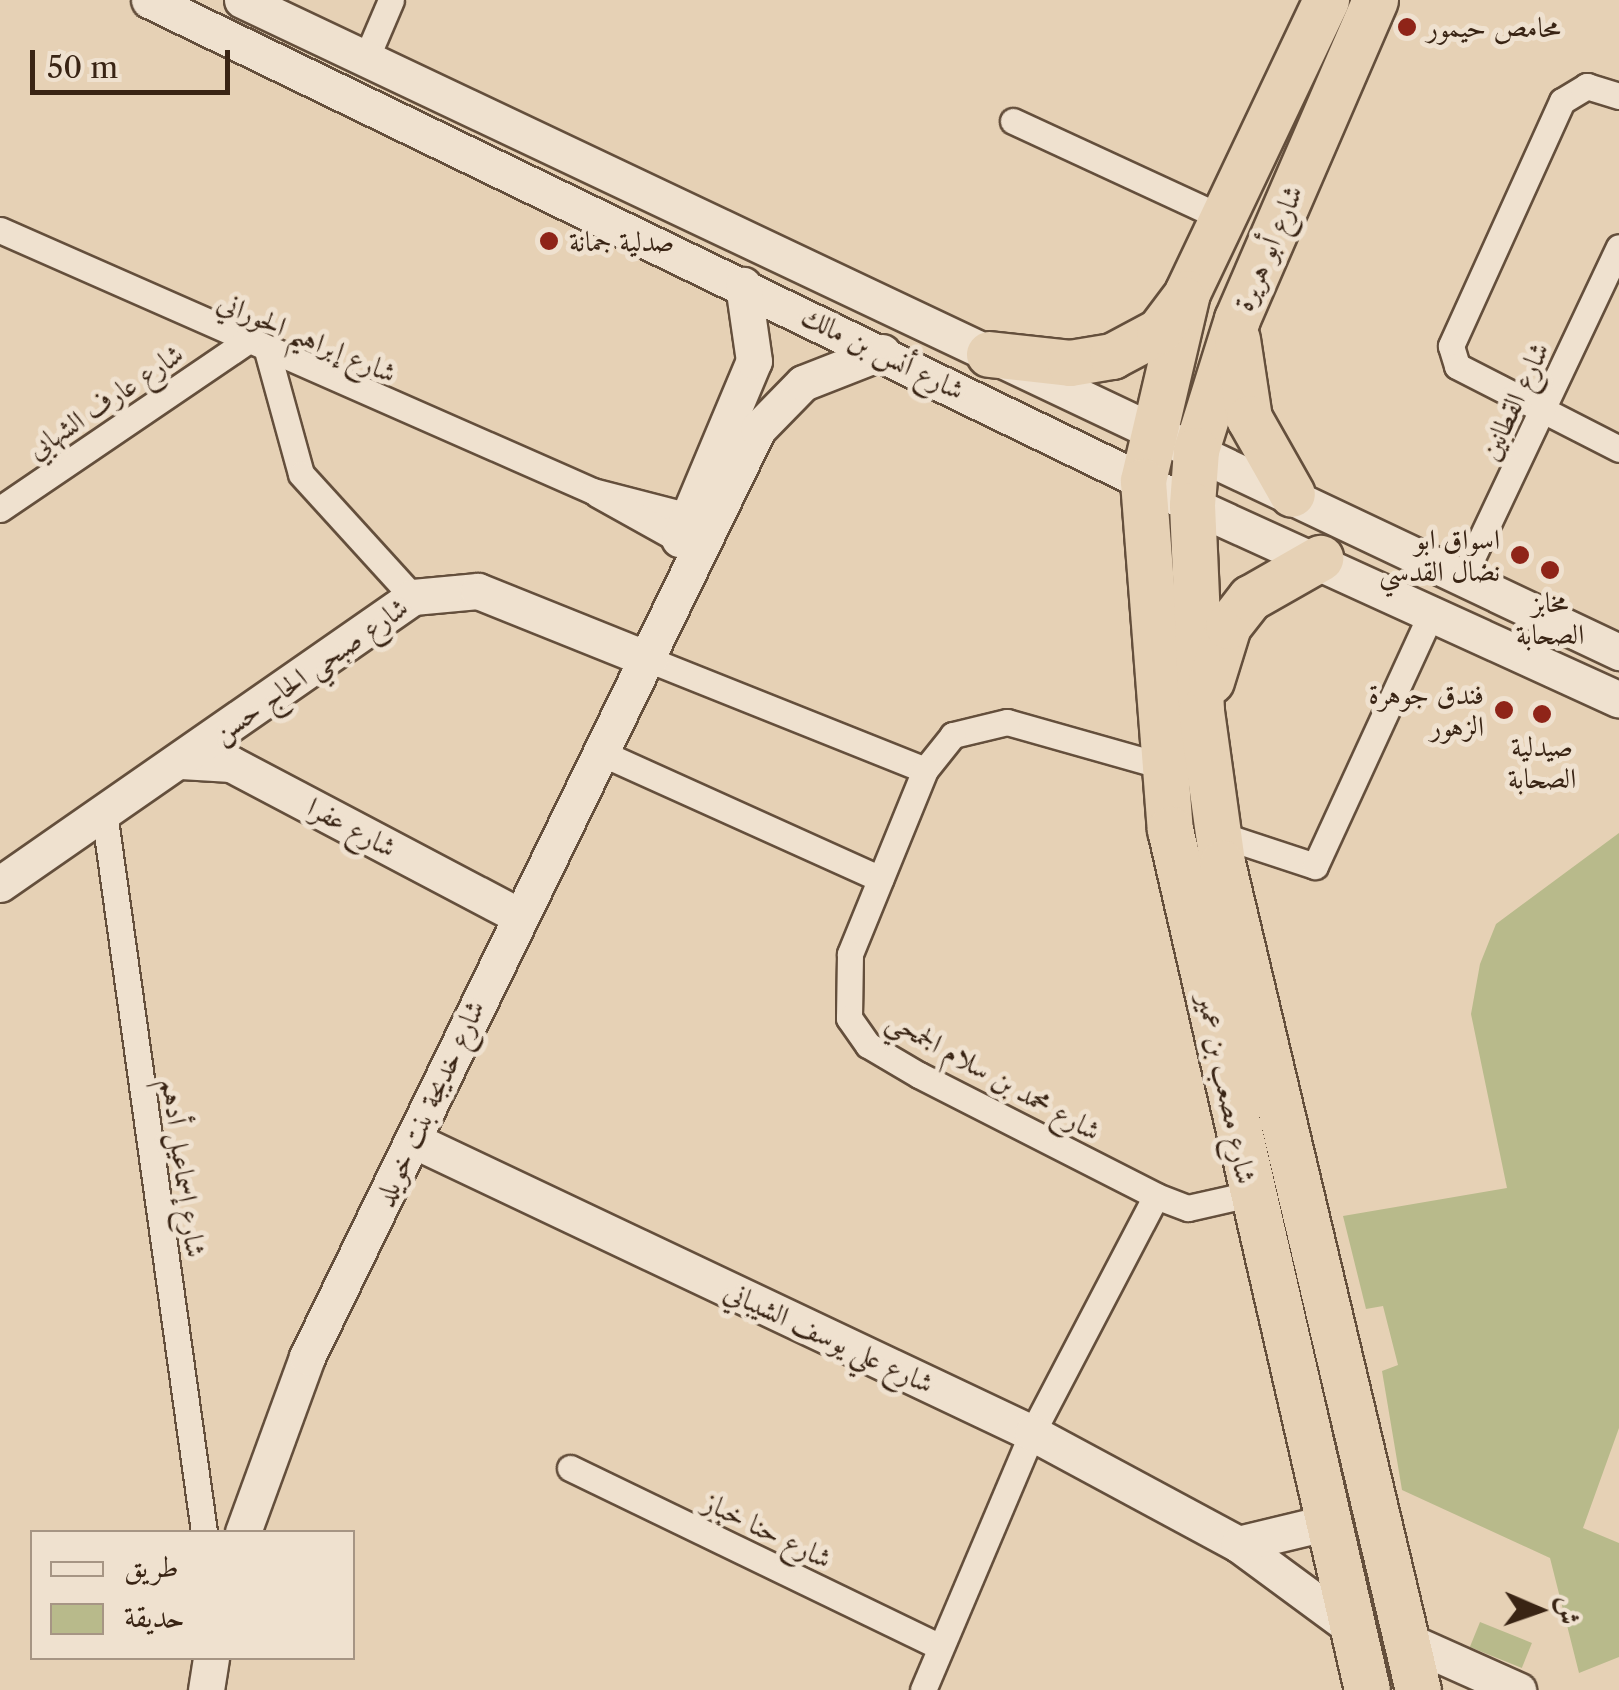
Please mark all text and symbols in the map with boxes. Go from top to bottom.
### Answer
place label: محامص حيمور [1427,10,1561,44]
marker: محامص حيمور [1396,16,1418,38]
scale bar [35,30,235,92]
text: 50 m [47,49,118,86]
street label: شارع أبو هريرة [1226,180,1310,316]
place label: صدلية جمانة [569,224,674,258]
marker: صدلية جمانة [538,230,560,252]
street label: شارع إبراهيم الحوراني [213,284,401,390]
street label: شارع أنس بن مالك [796,299,970,407]
street label: شارع عارف الشهابي [21,336,189,466]
street label: شارع القطانين [1472,337,1556,465]
place label: اسواق ابو نضال القدسي [1379,522,1500,588]
marker: اسواق ابو نضال القدسي [1509,544,1531,566]
marker: مخابز الصحابة [1539,559,1561,581]
place label: مخابز الصحابة [1516,585,1584,651]
street label: شارع صبحي الحاج حسن [206,590,414,750]
place label: فندق جوهرة الزهور [1368,677,1484,743]
marker: فندق جوهرة الزهور [1493,699,1515,721]
marker: صيدلية الصحابة [1531,703,1553,725]
place label: صيدلية الصحابة [1508,729,1576,795]
street label: شارع عفرا [302,790,402,864]
street label: شارع مصعب بن عمير [1190,991,1264,1187]
street label: شارع خديجة بنت خويلد [367,995,491,1211]
street label: شارع محمد بن سلام الجمحي [882,1002,1106,1148]
street label: شارع إسماعيل أدهم [155,1076,213,1260]
street label: شارع علي يوسف الشيباني [719,1274,939,1400]
street label: شارع حنا خباز [699,1485,837,1575]
legend [30,1530,355,1660]
text: طريق [124,1548,179,1585]
north arrow [1489,1560,1589,1660]
text: ش [1552,1597,1586,1626]
text: حديقة [124,1598,185,1635]

